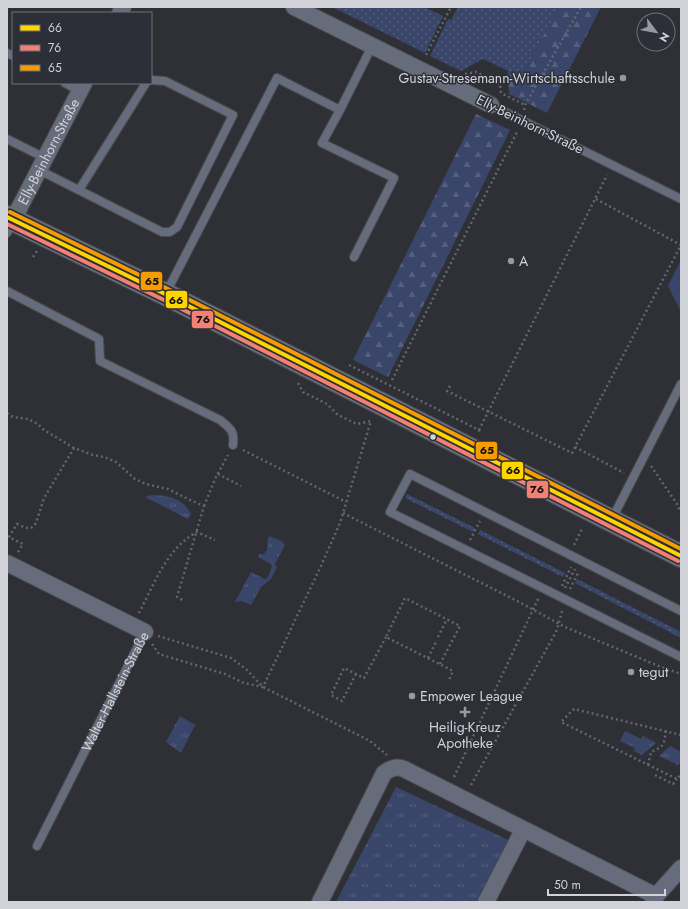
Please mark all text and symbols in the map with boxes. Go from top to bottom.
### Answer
legend [12,12,152,84]
north arrow [636,12,676,52]
text: 66 [48,19,62,37]
text: N [655,29,674,45]
text: 76 [48,39,61,57]
text: 65 [48,59,62,77]
place label: Gustav-Stresemann-Wirtschaftsschule [399,68,615,88]
marker: Gustav-Stresemann-Wirtschaftsschule [618,73,628,83]
street label: Elly-Beinhorn-Straße [473,89,587,159]
street label: Elly-Beinhorn-Straße [13,95,84,208]
place label: A [519,251,529,271]
marker: A [506,256,516,266]
line badge: 65 [140,271,163,291]
text: 65 [145,273,159,289]
line badge: 66 [165,290,188,309]
text: 66 [169,292,183,308]
line badge: 76 [191,310,214,329]
text: 76 [196,311,210,327]
unlabelled marker [428,432,438,442]
line badge: 65 [475,441,498,460]
text: 65 [480,442,494,458]
line badge: 66 [501,461,524,480]
text: 66 [506,462,520,478]
line badge: 76 [526,480,549,499]
text: 76 [530,481,544,497]
street label: Walter-Hallstein-Straße [76,628,154,755]
place label: tegut [639,662,669,682]
marker: tegut [626,667,636,677]
place label: Empower League [420,686,522,706]
marker: Empower League [407,691,417,701]
marker: Heilig-Kreuz Apotheke [460,707,470,717]
place label: Heilig-Kreuz Apotheke [429,717,502,753]
scale bar [548,871,665,897]
text: 50 m [554,876,581,894]

